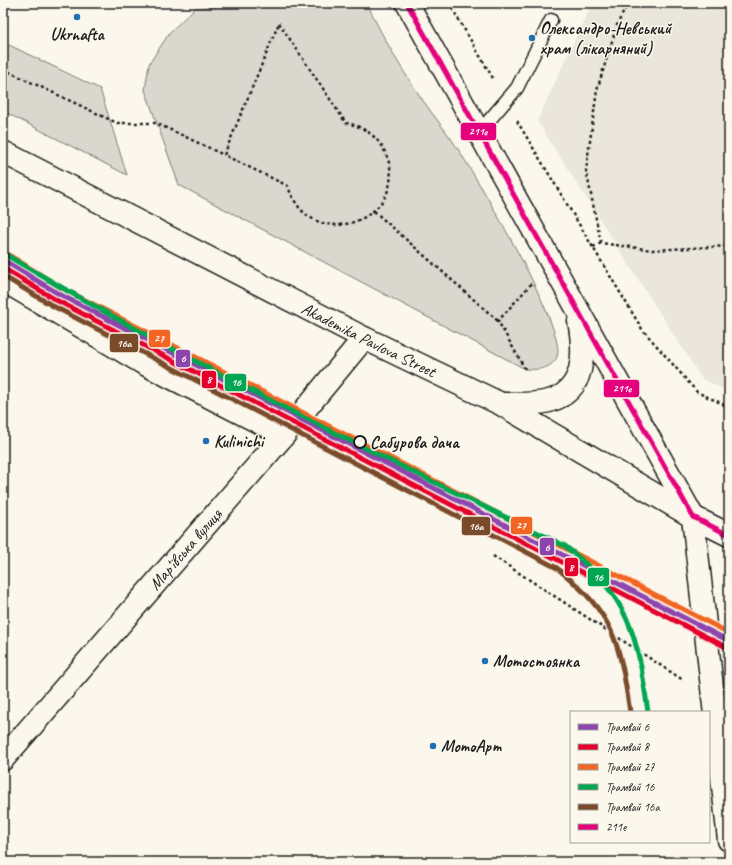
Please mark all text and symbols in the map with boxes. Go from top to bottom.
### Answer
marker: Ukrnafta [72,12,82,22]
place label: Олександро-Невський храм (лікарняний) [540,18,673,59]
place label: Ukrnafta [50,24,106,45]
marker: Олександро-Невський храм (лікарняний) [527,33,537,43]
line badge: 211е [460,122,497,141]
text: 211е [469,124,489,138]
street label: Akademika Pavlova Street [298,298,441,383]
line badge: 27 [148,329,171,348]
text: 27 [154,331,165,345]
line badge: 16a [109,333,139,353]
text: 16a [116,336,133,350]
line badge: 6 [175,349,191,368]
text: 6 [180,351,186,365]
line badge: 8 [201,370,217,389]
text: 8 [207,372,214,386]
line badge: 16 [224,373,247,392]
text: 16 [231,375,242,389]
line badge: 211е [603,379,640,398]
text: 211е [613,381,633,395]
place label: Kulinichi [214,431,266,452]
place label: Сабурова дача [370,432,460,453]
marker: Сабурова дача [353,435,367,449]
marker: Kulinichi [201,436,211,446]
street label: Мар'ївська вулиця [145,504,227,594]
line badge: 16a [461,516,491,536]
line badge: 27 [510,516,533,535]
text: 27 [516,518,527,532]
text: 16a [468,519,485,533]
line badge: 6 [539,537,555,556]
text: 6 [544,540,550,554]
line badge: 8 [564,557,579,577]
text: 8 [569,560,576,574]
line badge: 16 [587,567,610,587]
text: 16 [593,570,604,584]
place label: Мотостоянка [493,651,581,672]
marker: Мотостоянка [480,656,490,666]
legend [570,711,710,843]
text: Трамвай 6 [606,719,650,735]
place label: МотоАрт [441,736,502,757]
text: Трамвай 8 [606,739,651,755]
marker: МотоАрт [428,741,438,751]
text: Трамвай 27 [606,759,655,775]
text: Трамвай 16 [606,779,655,795]
text: Трамвай 16a [606,799,660,815]
text: 211е [606,819,627,835]

